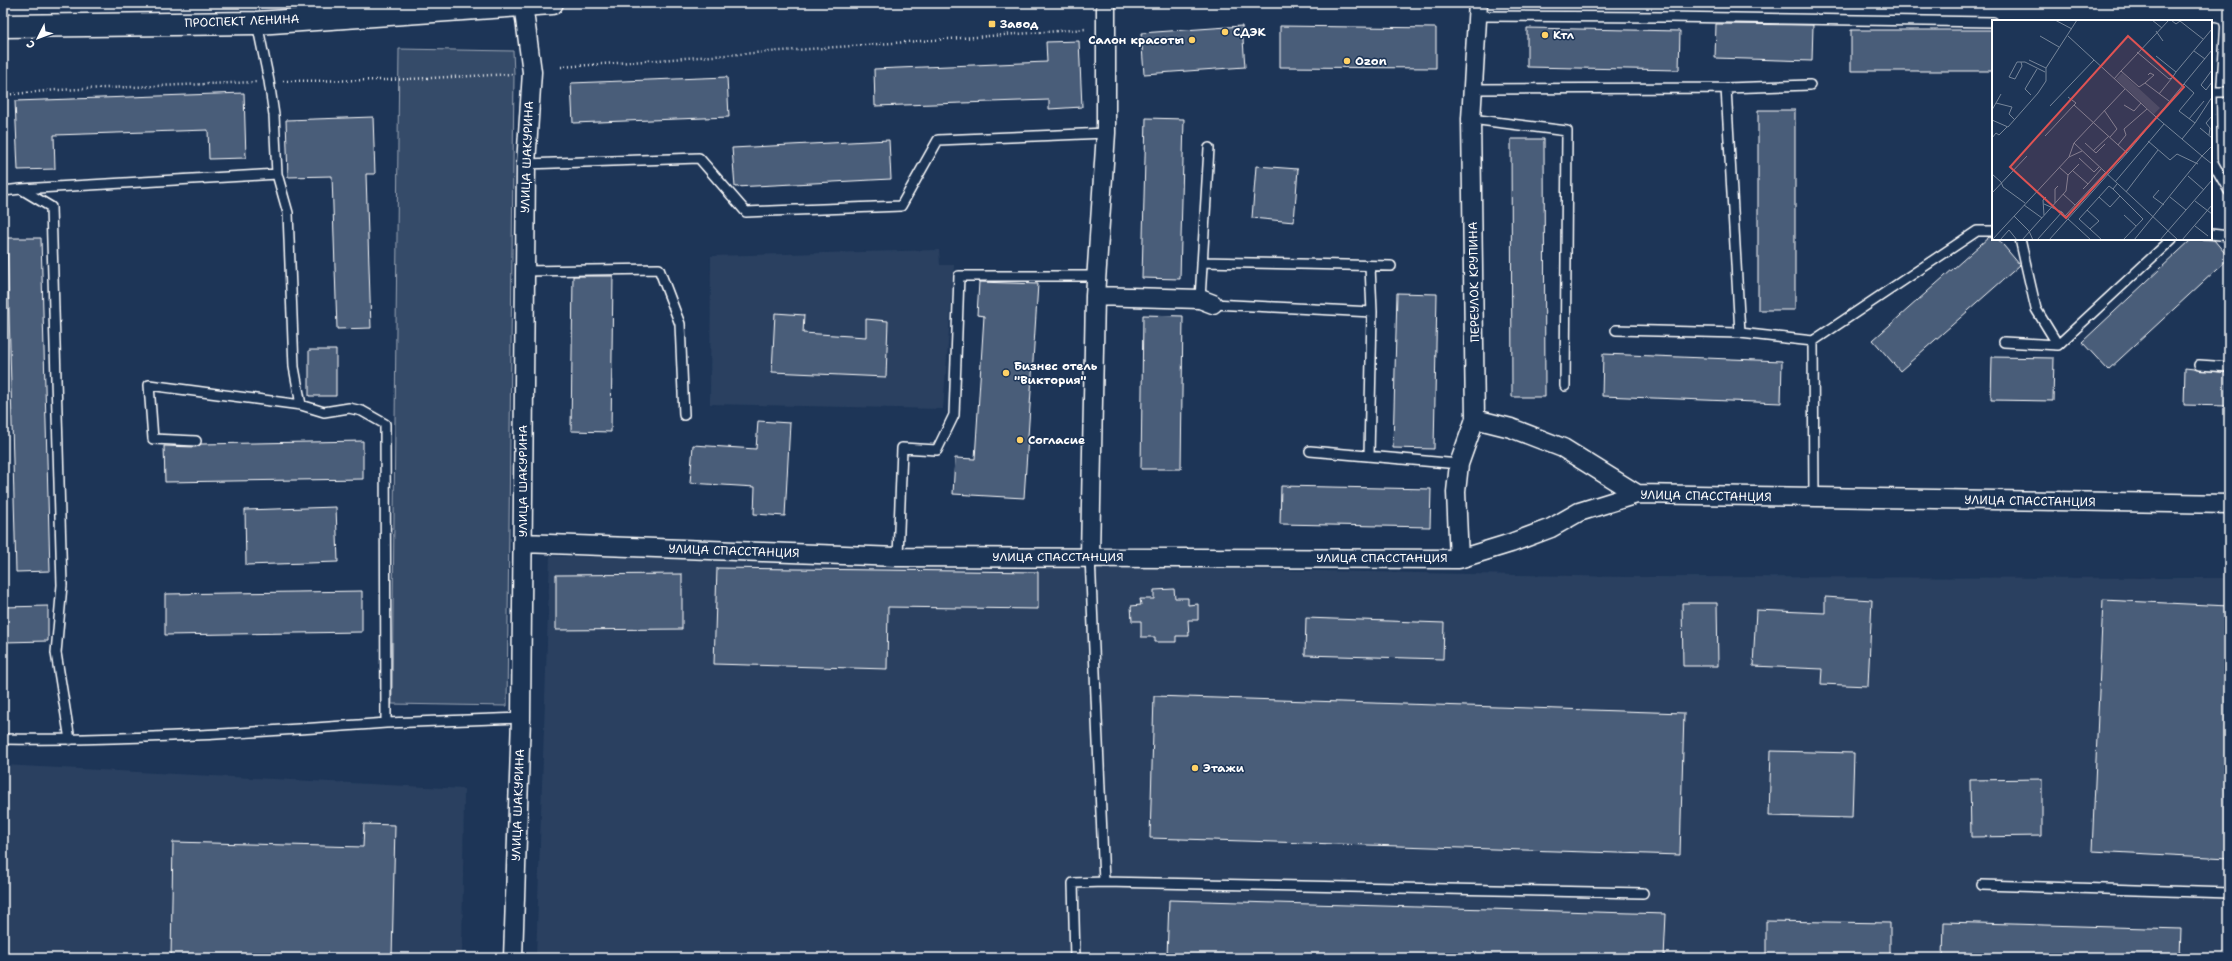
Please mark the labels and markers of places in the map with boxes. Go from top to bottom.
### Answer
place label: Завод [1000,16,1039,32]
marker: Завод [987,19,997,29]
place label: СДЭК [1233,24,1267,40]
marker: СДЭК [1220,27,1230,37]
place label: Ктл [1553,27,1575,43]
marker: Ктл [1540,30,1550,40]
place label: Салон красоты [1088,32,1184,48]
marker: Салон красоты [1187,35,1197,45]
place label: Ozon [1355,53,1387,69]
marker: Ozon [1342,56,1352,66]
place label: Бизнес отель "Виктория" [1014,358,1098,388]
marker: Бизнес отель "Виктория" [1001,368,1011,378]
place label: Согласие [1028,432,1085,448]
marker: Согласие [1015,435,1025,445]
place label: Этажи [1203,760,1245,776]
marker: Этажи [1190,763,1200,773]

